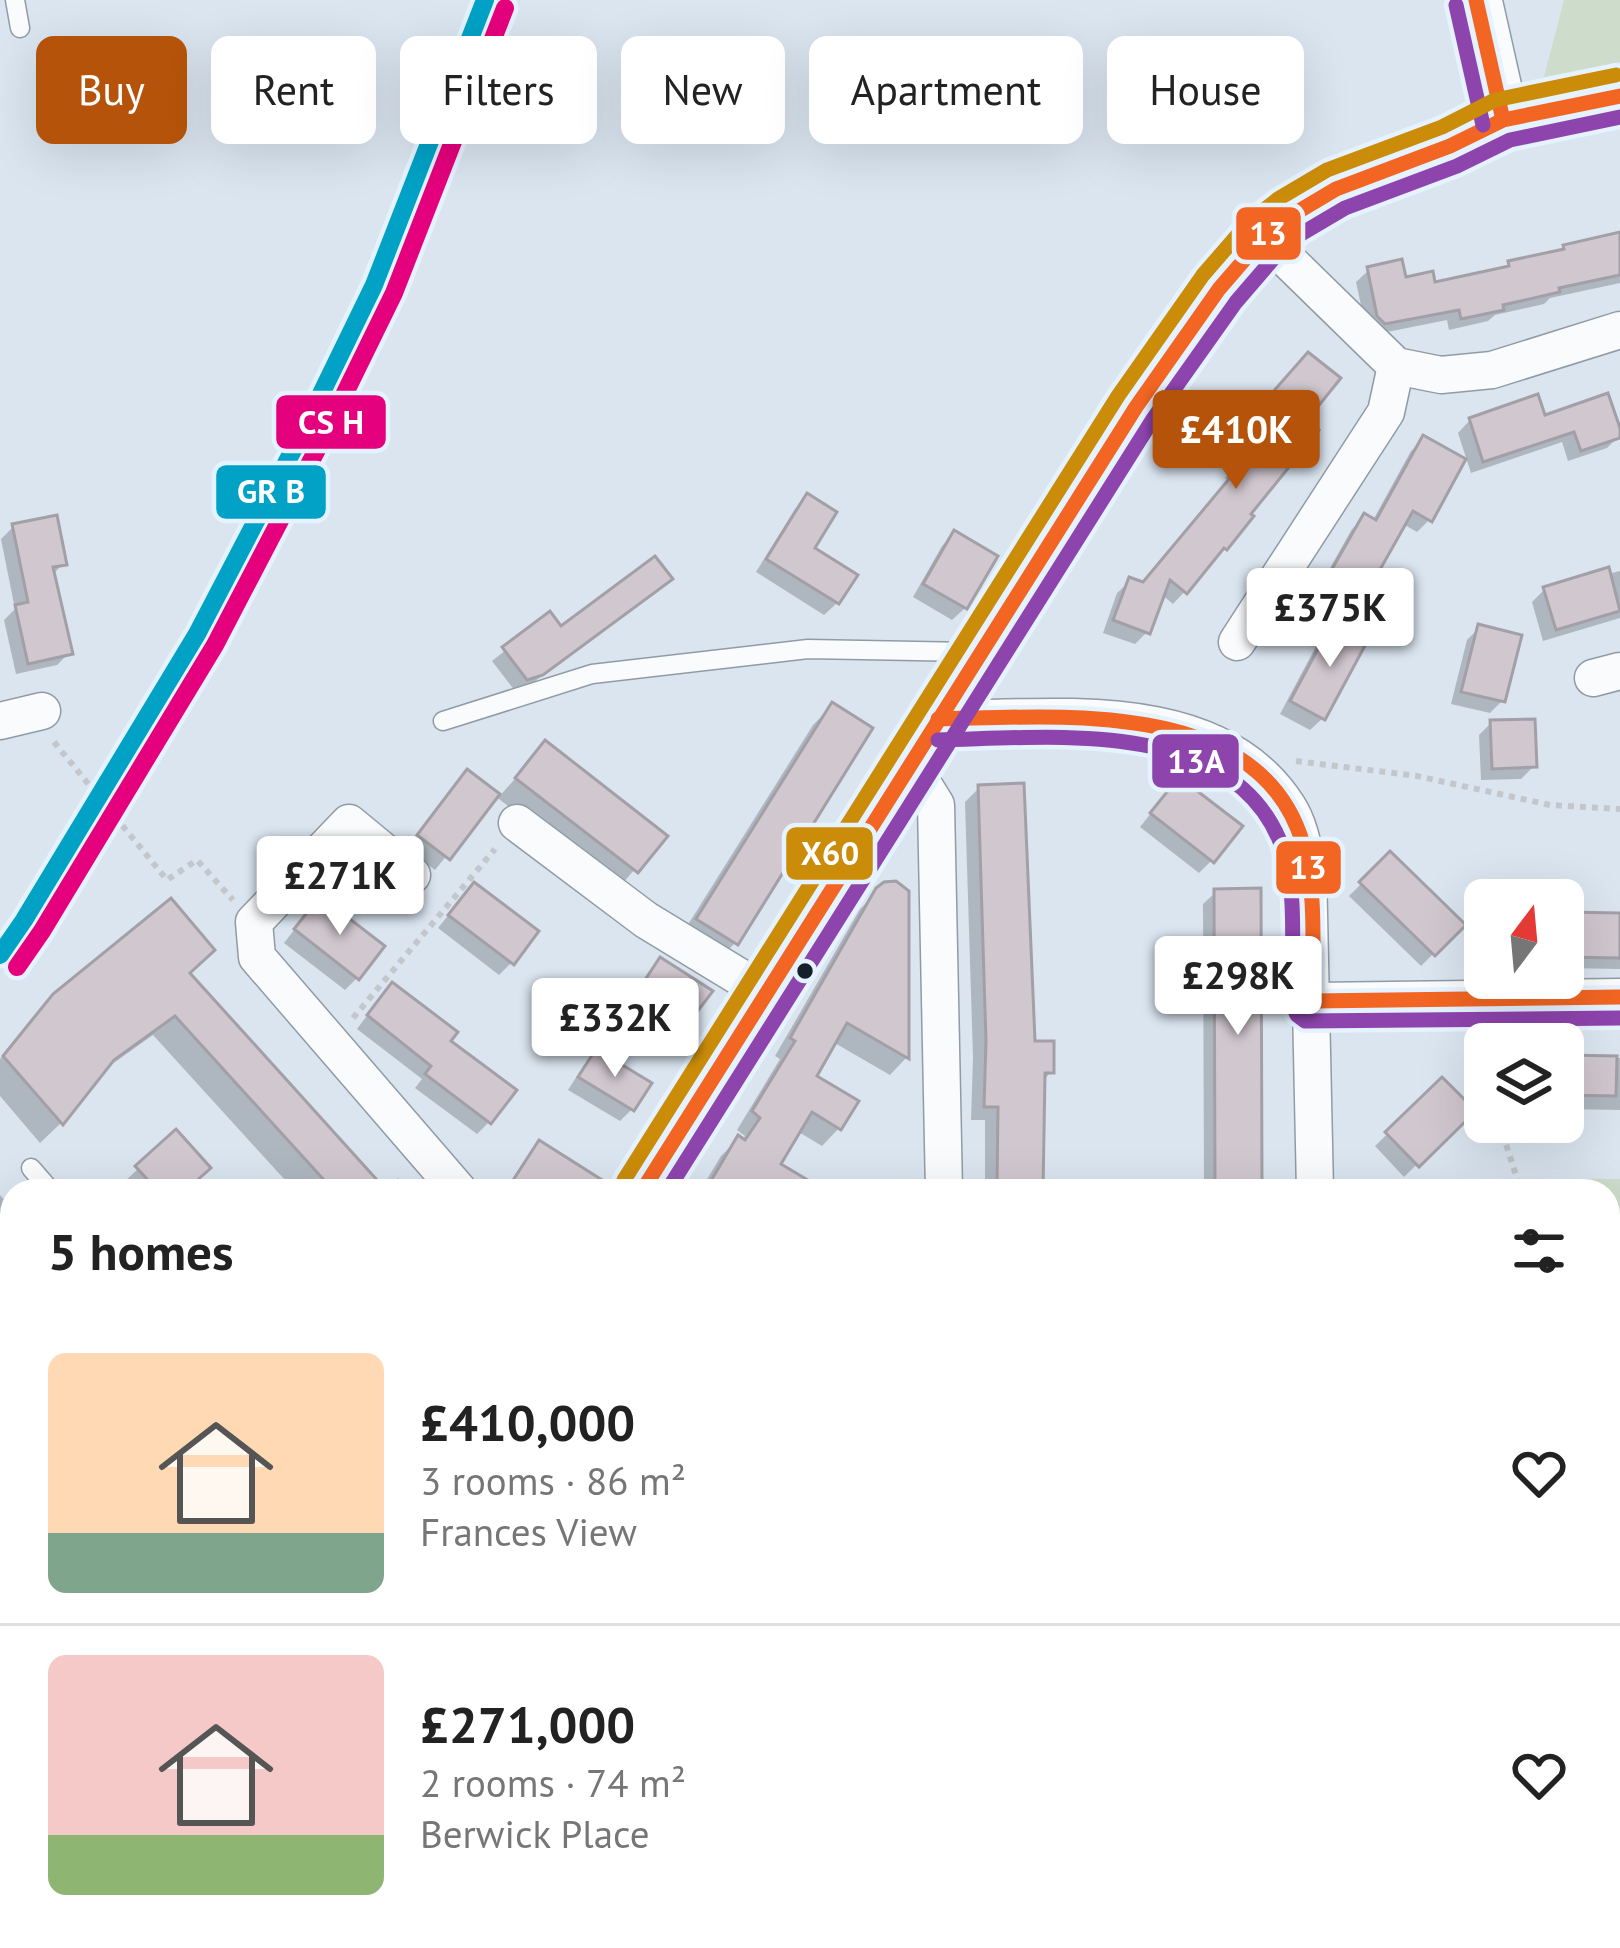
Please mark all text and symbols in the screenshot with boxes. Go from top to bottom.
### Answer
chip: Buy [36,36,187,144]
chip: Rent [211,36,376,144]
chip: Filters [400,36,597,144]
chip: New [621,36,785,144]
chip: Apartment [809,36,1083,144]
chip: House [1107,36,1304,144]
line badge: 13 [1234,205,1303,262]
text: 13 [1249,211,1287,254]
pin: £410K [1152,390,1320,492]
line badge: CS H [274,393,388,451]
text: CS H [298,400,364,443]
text: £410K [1180,403,1292,454]
line badge: GR B [214,463,328,521]
text: GR B [237,469,305,512]
pin: £375K [1246,568,1414,670]
text: £375K [1274,581,1386,632]
line badge: 13A [1150,732,1241,790]
text: 13A [1167,739,1225,782]
line badge: X60 [784,825,875,882]
text: X60 [801,831,859,874]
pin: £271K [256,836,424,938]
line badge: 13 [1274,839,1343,896]
text: 13 [1289,845,1327,888]
text: £271K [284,849,396,900]
north arrow [1464,879,1584,999]
map controls [1464,879,1584,1143]
pin: £298K [1154,936,1322,1038]
text: £298K [1182,949,1294,1000]
unlabelled marker [794,960,816,982]
pin: £332K [531,978,699,1080]
text: £332K [559,991,671,1042]
button: layers [1464,1023,1584,1143]
text: 5 homes [48,1218,234,1284]
icon: filters [1506,1218,1572,1284]
text: £410,000 [420,1389,635,1455]
icon: home [144,1401,288,1545]
icon: heart [1506,1440,1572,1506]
text: 3 rooms · 86 m² [420,1455,686,1506]
text: Frances View [420,1506,637,1557]
text: £271,000 [420,1691,635,1757]
icon: home [144,1703,288,1847]
icon: heart [1506,1742,1572,1808]
text: 2 rooms · 74 m² [420,1757,686,1808]
text: Berwick Place [420,1808,650,1859]

